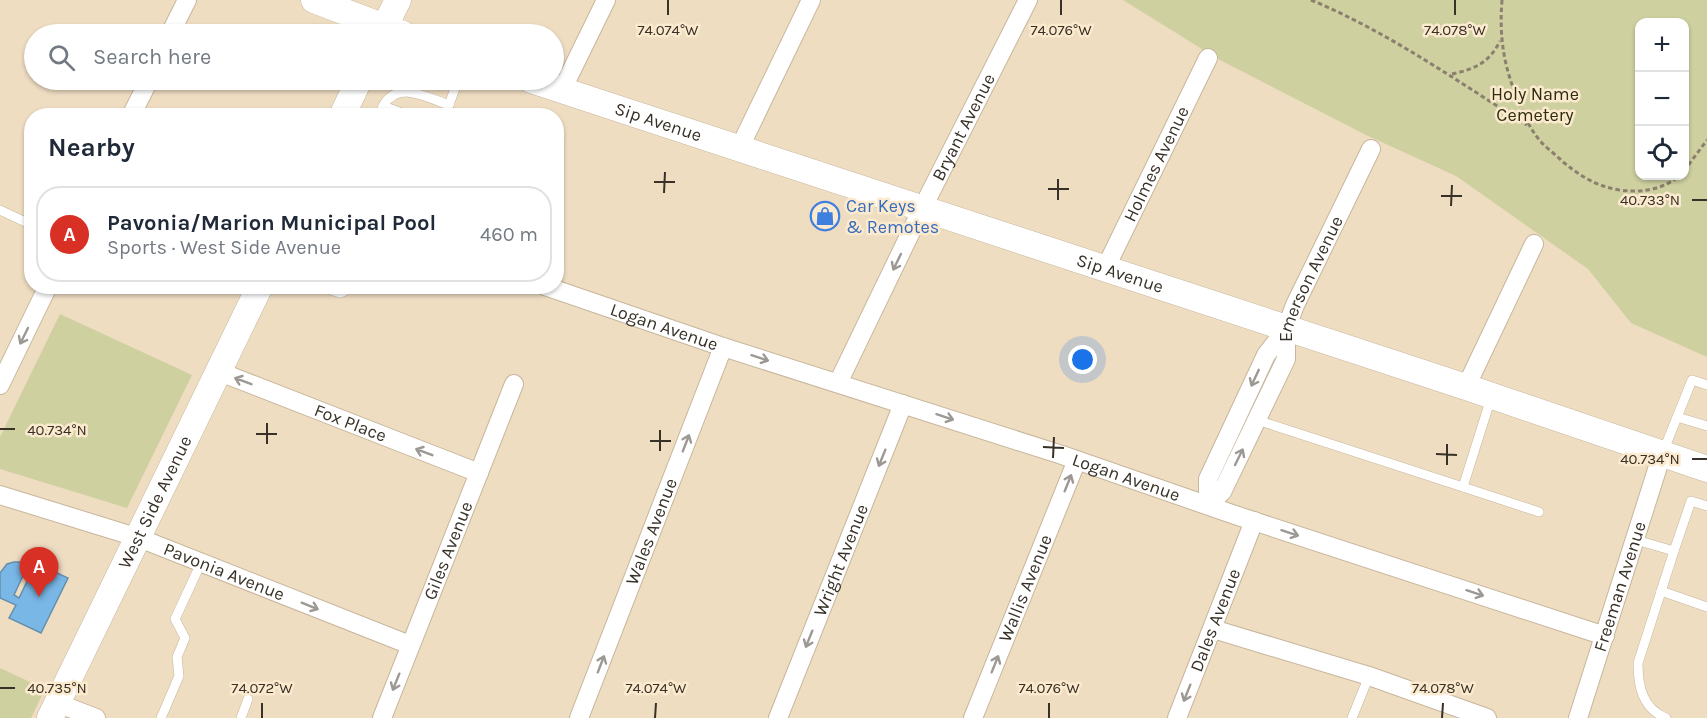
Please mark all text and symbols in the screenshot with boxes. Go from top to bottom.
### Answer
map controls [1635,18,1689,180]
button: + [1635,18,1689,72]
text: 74.074°W [638,21,699,39]
text: 74.076°W [1030,21,1092,39]
text: 74.078°W [1424,21,1486,39]
search box [24,24,564,90]
icon: search [45,41,78,74]
text: Search here [93,44,211,70]
street label: Bryant Avenue [927,70,1000,184]
button: − [1635,72,1689,126]
park label: Holy Name Cemetery [1491,83,1579,126]
street label: Sip Avenue [612,97,705,146]
street label: Holmes Avenue [1119,102,1194,225]
button: locate [1635,126,1689,180]
text: Nearby [48,132,135,163]
text: 40.733°N [1620,191,1680,209]
place label: Car Keys & Remotes [846,195,939,238]
shop icon: Car Keys & Remotes [809,200,841,232]
text: Pavonia/Marion Municipal Pool [107,210,436,236]
street label: Emerson Avenue [1275,212,1348,342]
text: A [63,223,76,246]
text: 460 m [480,223,538,246]
text: Sports · West Side Avenue [107,236,341,259]
street label: Sip Avenue [1074,249,1166,298]
one-way arrow [891,252,902,270]
street label: Logan Avenue [607,298,721,356]
one-way arrow [18,327,30,344]
your location [1068,345,1097,374]
one-way arrow [750,353,769,364]
one-way arrow [1249,369,1261,387]
one-way arrow [234,375,252,386]
street label: Fox Place [311,399,390,447]
one-way arrow [935,412,954,423]
text: 40.734°N [27,421,87,439]
street label: West Side Avenue [113,432,197,572]
one-way arrow [681,434,692,452]
one-way arrow [415,446,434,457]
one-way arrow [875,448,886,467]
street label: Logan Avenue [1069,448,1183,506]
one-way arrow [1234,448,1246,466]
text: 40.734°N [1620,450,1680,468]
one-way arrow [1063,474,1074,493]
street label: Wales Avenue [621,475,682,588]
street label: Giles Avenue [419,498,478,603]
street label: Wright Avenue [809,501,873,619]
street label: Freeman Avenue [1589,519,1651,654]
one-way arrow [1280,528,1299,539]
street label: Wallis Avenue [994,531,1057,645]
street label: Pavonia Avenue [160,538,288,605]
pin: A [20,548,58,597]
street label: Dales Avenue [1185,565,1245,675]
one-way arrow [1465,589,1484,600]
one-way arrow [300,601,319,612]
one-way arrow [803,629,814,648]
one-way arrow [596,655,607,673]
one-way arrow [990,655,1001,673]
one-way arrow [390,672,401,690]
text: 40.735°N [27,679,87,697]
text: 74.072°W [231,679,293,697]
text: 74.074°W [626,679,687,697]
text: 74.076°W [1018,679,1080,697]
text: 74.078°W [1412,679,1474,697]
one-way arrow [1181,683,1192,702]

